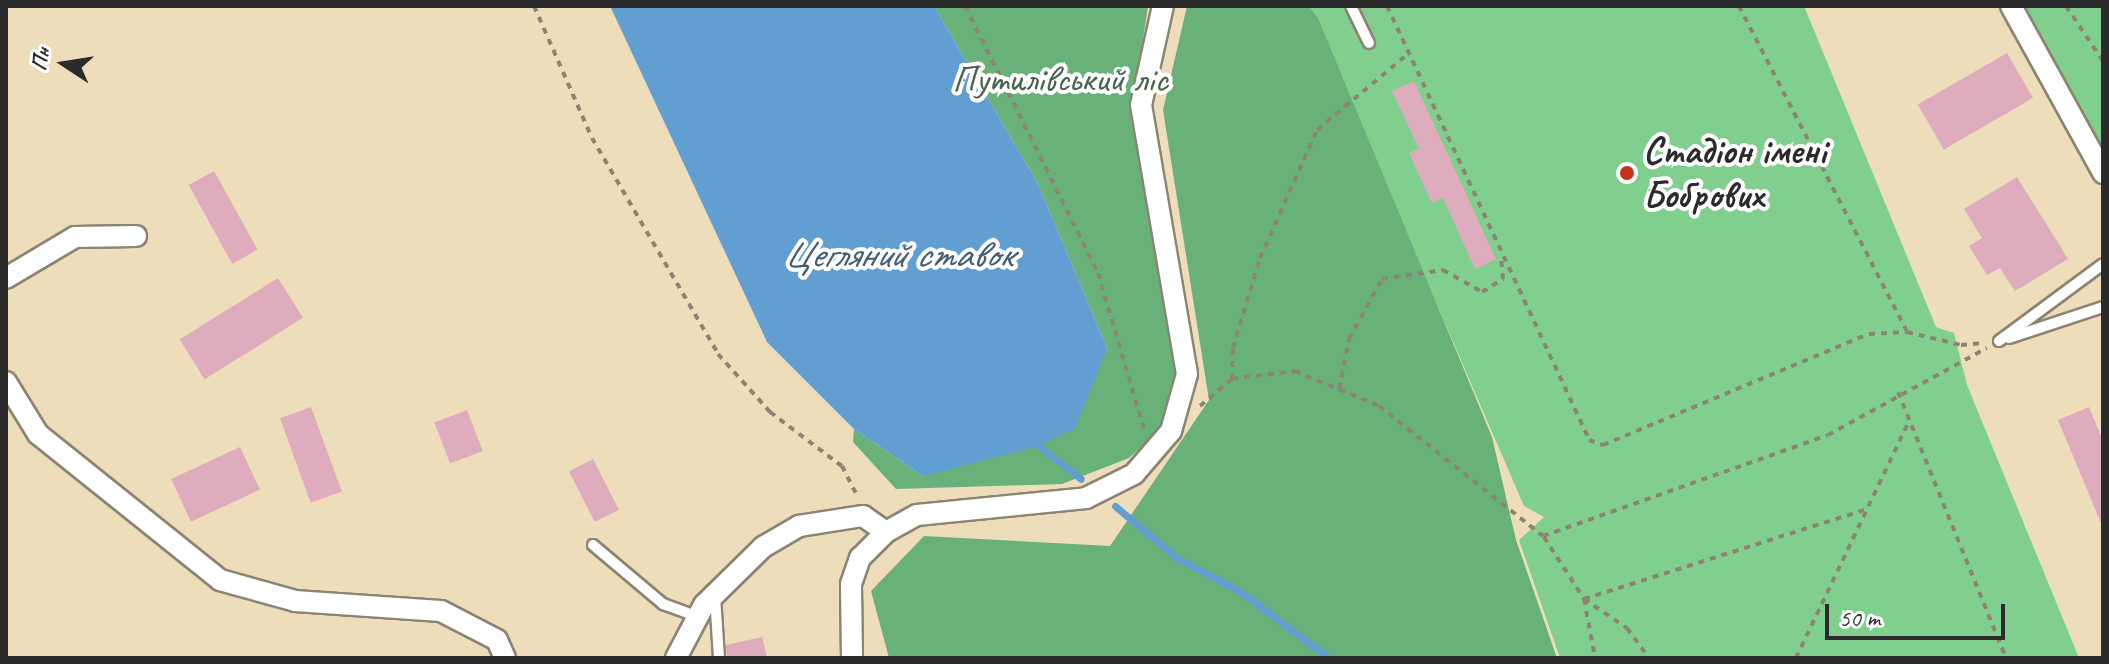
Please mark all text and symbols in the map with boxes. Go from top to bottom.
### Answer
north arrow [24,24,104,104]
text: Пн [24,45,57,73]
park label: Путилівський ліс [952,56,1168,102]
place label: Стадіон імені Бобрових [1643,128,1826,218]
marker: Стадіон імені Бобрових [1618,164,1636,182]
water label: Цегляний ставок [784,230,1012,278]
scale bar [1829,588,2009,638]
text: 50 m [1839,603,1880,633]

